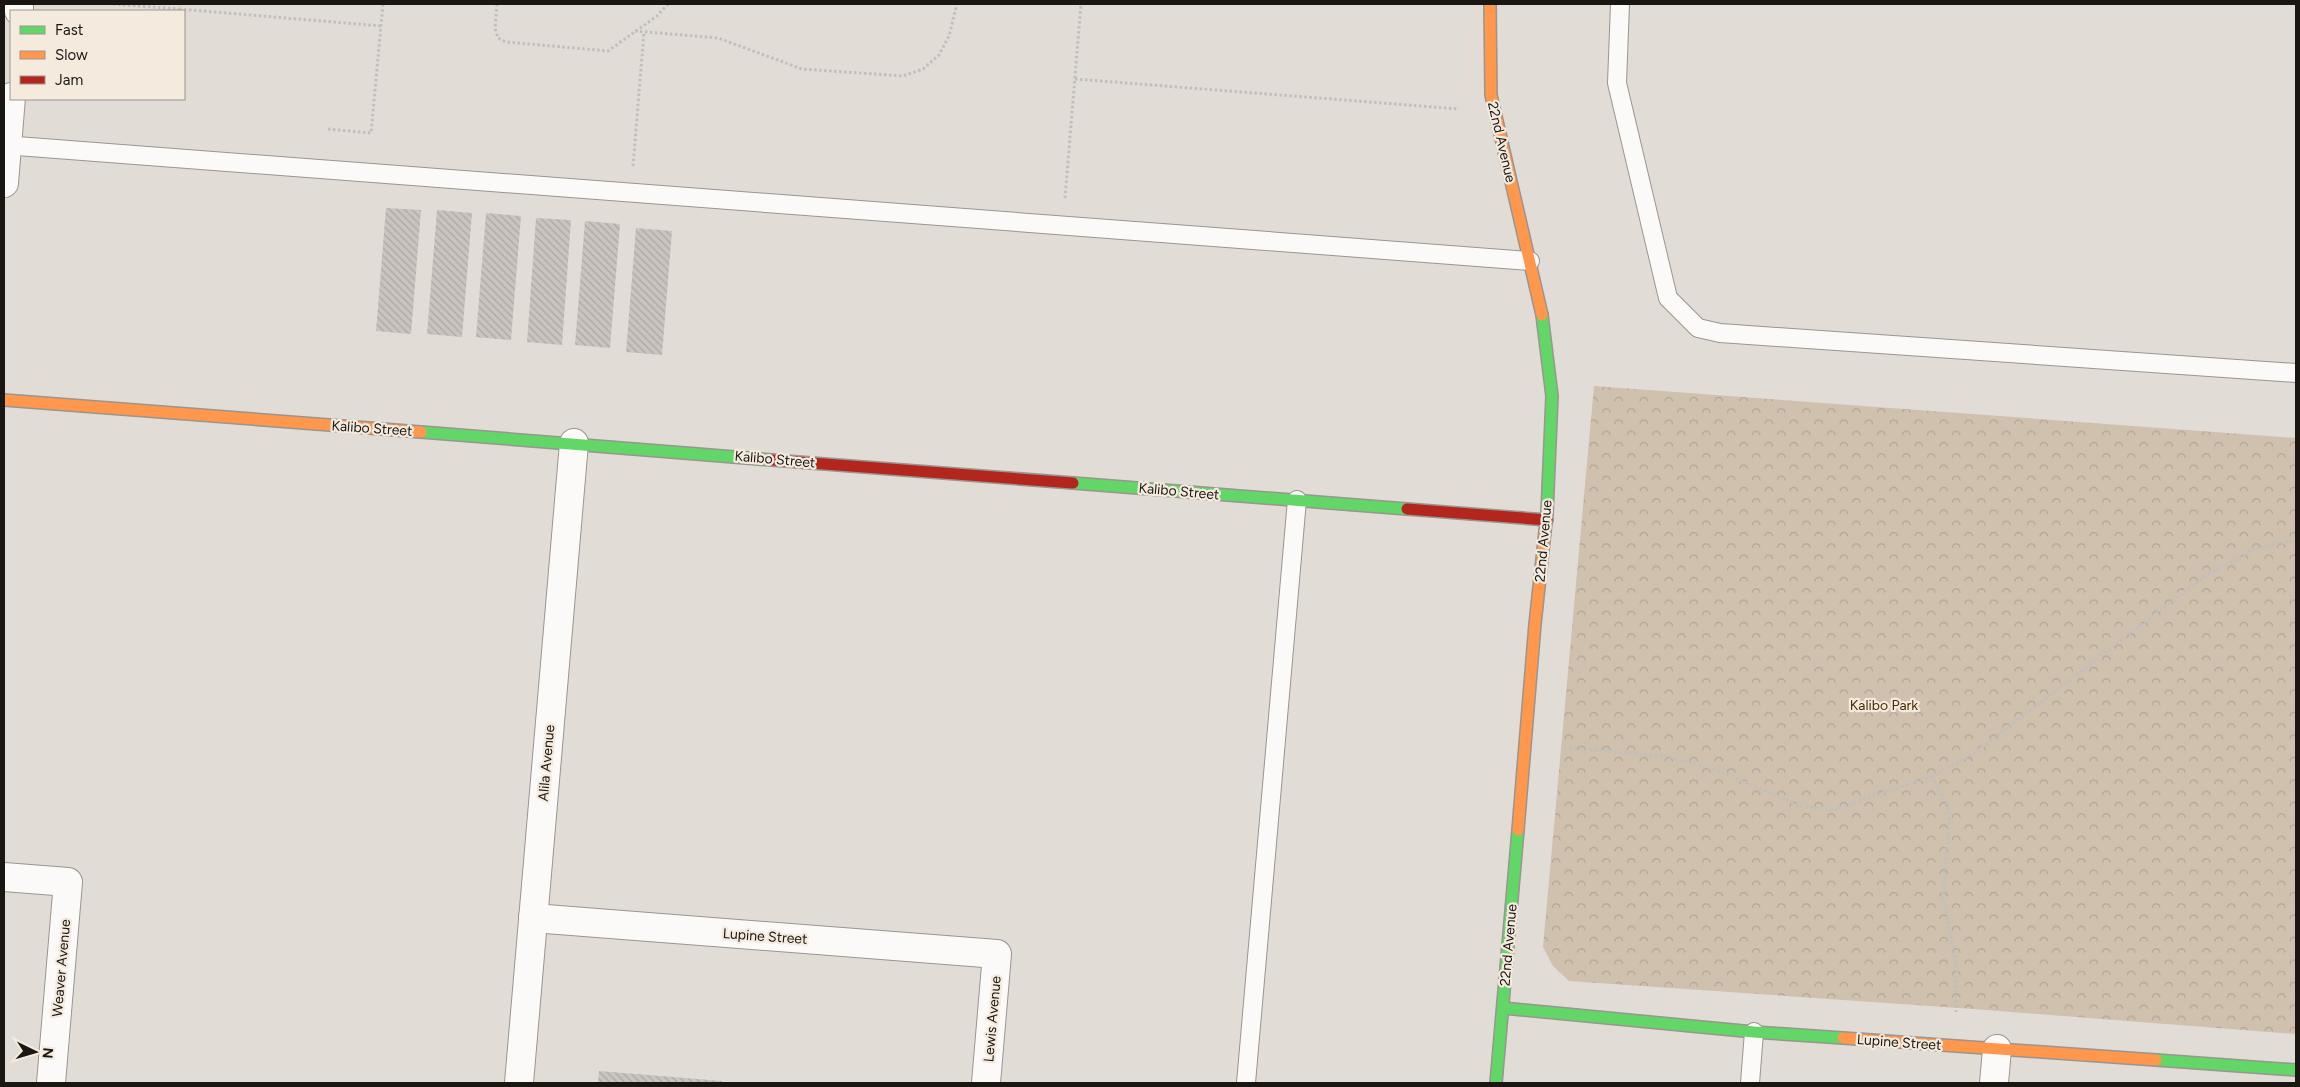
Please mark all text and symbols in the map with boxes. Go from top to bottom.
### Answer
legend [10,10,185,100]
text: Fast [55,21,84,39]
text: Slow [55,46,88,64]
text: Jam [55,71,83,89]
street label: 22nd Avenue [1484,100,1519,185]
street label: Kalibo Street [331,417,413,440]
street label: Kalibo Street [734,448,816,471]
street label: Kalibo Street [1138,480,1220,503]
street label: 22nd Avenue [1531,499,1556,583]
park label: Kalibo Park [1850,697,1918,714]
street label: Alila Avenue [535,724,558,802]
street label: 22nd Avenue [1496,903,1521,987]
street label: Weaver Avenue [49,918,74,1018]
street label: Lupine Street [722,925,808,948]
street label: Lewis Avenue [980,975,1005,1063]
north arrow [10,1027,60,1077]
street label: Lupine Street [1856,1031,1942,1054]
text: N [39,1047,56,1059]

